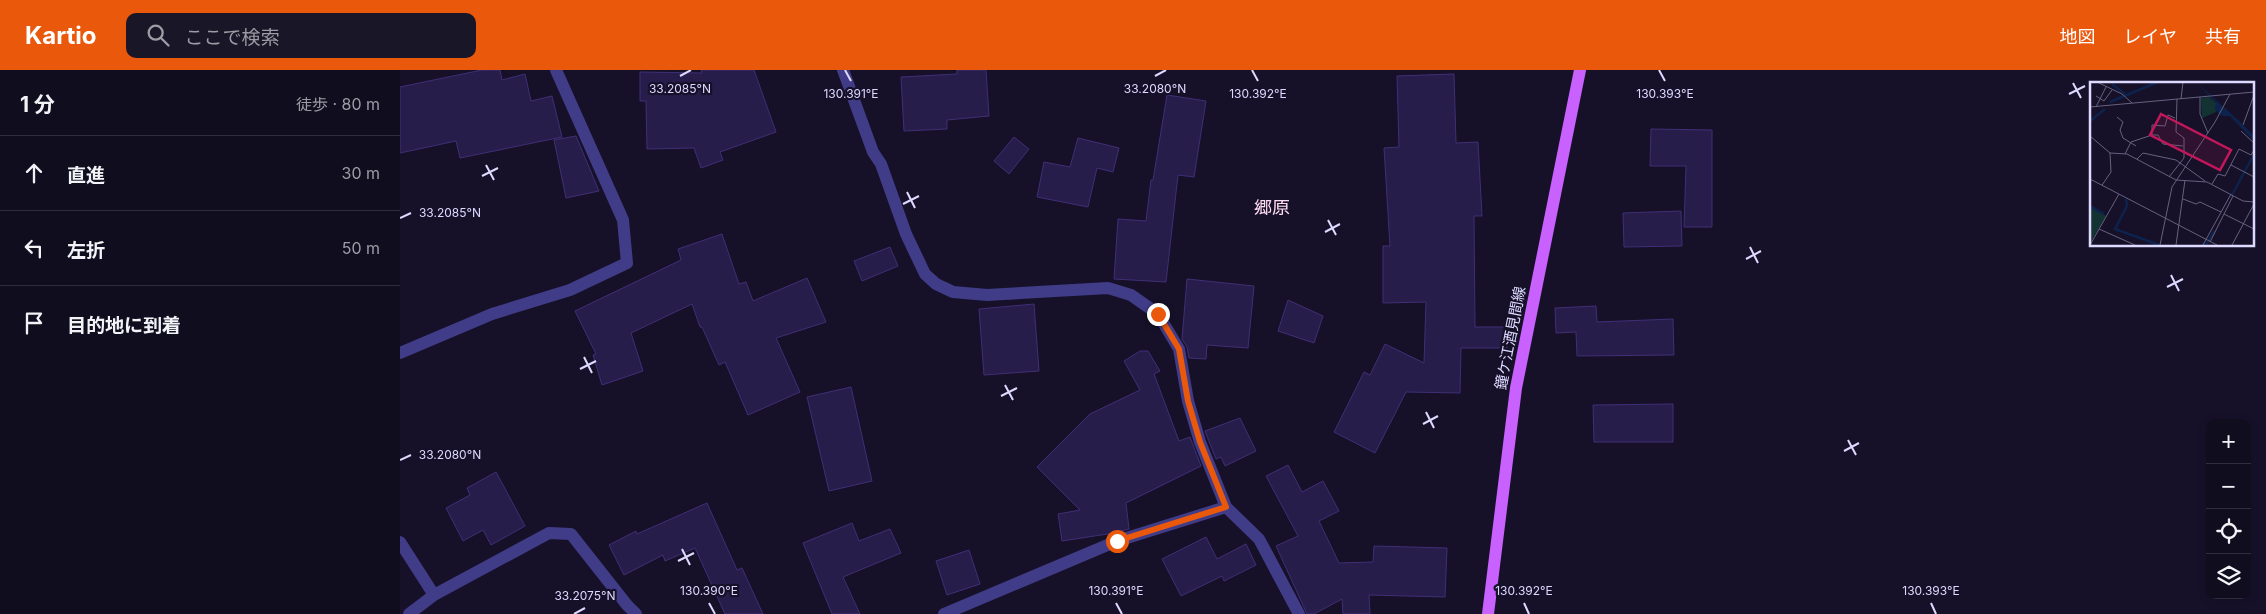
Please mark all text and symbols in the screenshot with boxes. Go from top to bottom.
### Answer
search box [126,13,476,58]
text: Kartio [25,21,96,50]
icon: search [144,21,172,49]
text: ここで検索 [184,26,279,49]
text: 地図 [2060,26,2096,47]
text: レイヤ [2124,26,2177,47]
text: 共有 [2205,26,2241,47]
text: 33.2085°N [649,81,711,96]
text: 33.2080°N [1124,81,1186,96]
inset map [2090,82,2254,246]
text: 130.391°E [823,86,879,101]
text: 130.392°E [1229,86,1287,101]
text: 130.393°E [1636,86,1694,101]
text: 1 分 [20,92,55,117]
text: 徒歩 · 80 m [296,94,380,114]
icon: ahead [20,159,48,187]
text: 30 m [342,163,380,183]
text: 直進 [67,164,105,187]
district label: 郷原 [1254,197,1290,218]
text: 33.2085°N [419,205,481,220]
icon: left [20,234,48,262]
text: 50 m [342,238,380,258]
text: 左折 [67,239,105,262]
street label: 鐘ケ江酒見間線 [1491,285,1529,391]
route end [1147,303,1170,326]
icon: arrive [20,309,48,337]
text: 目的地に到着 [67,314,181,337]
map controls [2206,419,2251,599]
button: + [2206,419,2251,464]
text: 33.2080°N [419,447,481,462]
button: − [2206,464,2251,509]
button: locate [2206,509,2251,554]
route start [1106,530,1129,553]
button: layers [2206,554,2251,599]
text: 130.390°E [680,583,738,598]
text: 130.391°E [1088,583,1144,598]
text: 130.392°E [1495,583,1553,598]
text: 130.393°E [1902,583,1960,598]
text: 33.2075°N [554,588,616,603]

